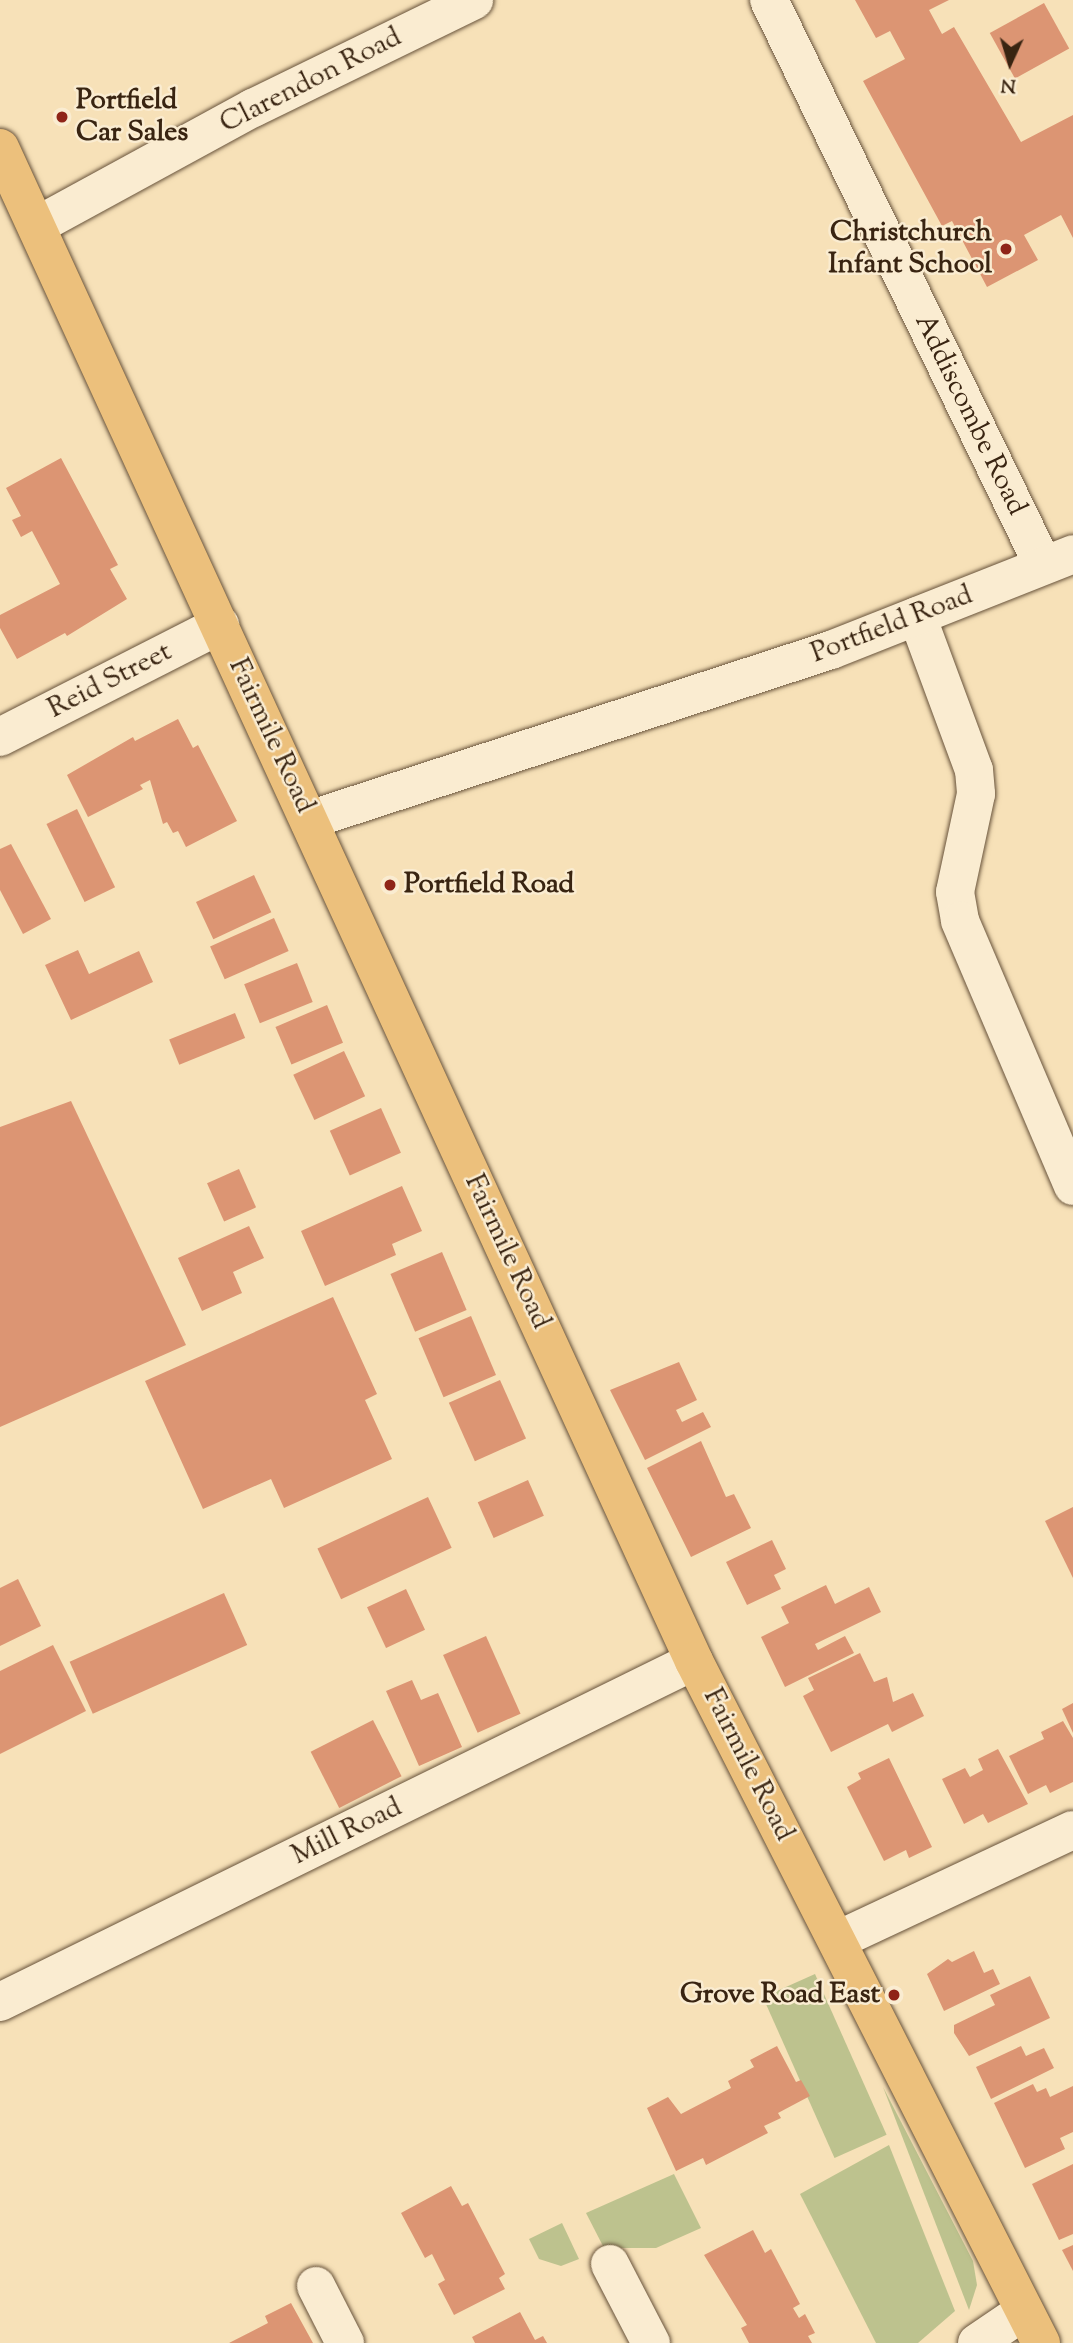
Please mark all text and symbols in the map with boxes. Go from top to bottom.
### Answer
street label: Clarendon Road [215,21,407,141]
north arrow [975,28,1045,98]
text: N [1000,70,1017,98]
place label: Portfield Car Sales [76,84,188,150]
marker: Portfield Car Sales [54,109,70,125]
place label: Christchurch Infant School [828,216,992,282]
marker: Christchurch Infant School [998,241,1014,257]
street label: Addiscombe Road [907,309,1033,521]
street label: Portfield Road [806,579,978,671]
street label: Reid Street [43,636,177,726]
street label: Fairmile Road [221,653,321,819]
place label: Portfield Road [404,868,574,902]
marker: Portfield Road [382,877,398,893]
street label: Fairmile Road [457,1169,557,1335]
street label: Fairmile Road [695,1683,801,1847]
street label: Mill Road [287,1791,407,1873]
place label: Grove Road East [680,1978,880,2012]
marker: Grove Road East [886,1987,902,2003]

